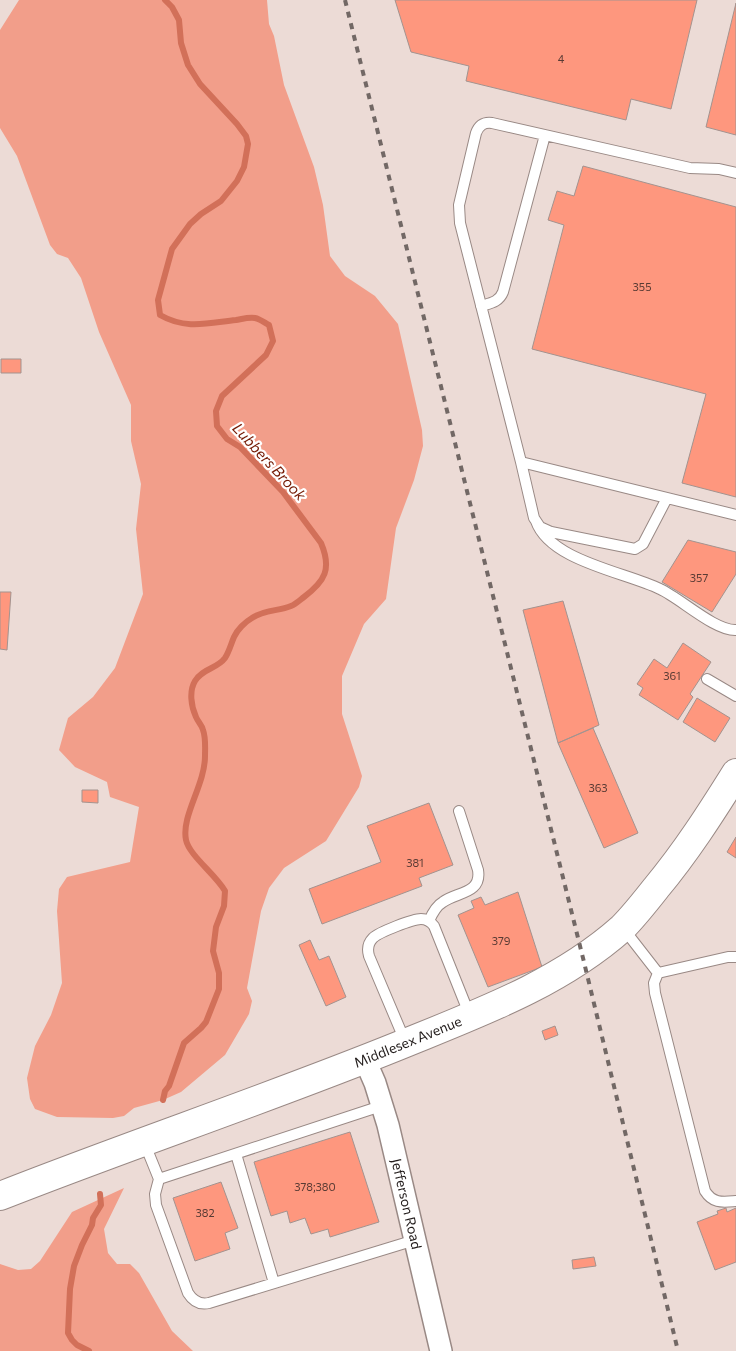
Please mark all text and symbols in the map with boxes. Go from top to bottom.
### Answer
house number: 4 [558,52,565,65]
house number: 355 [633,280,651,293]
water label: Lubbers Brook [229,419,311,504]
house number: 357 [690,571,708,584]
house number: 361 [663,669,681,682]
house number: 363 [588,781,608,794]
house number: 381 [406,856,424,869]
house number: 379 [492,934,511,947]
street label: Middlesex Avenue [351,1012,464,1071]
street label: Jefferson Road [388,1157,426,1251]
house number: 378;380 [294,1180,336,1194]
house number: 382 [195,1206,215,1219]

